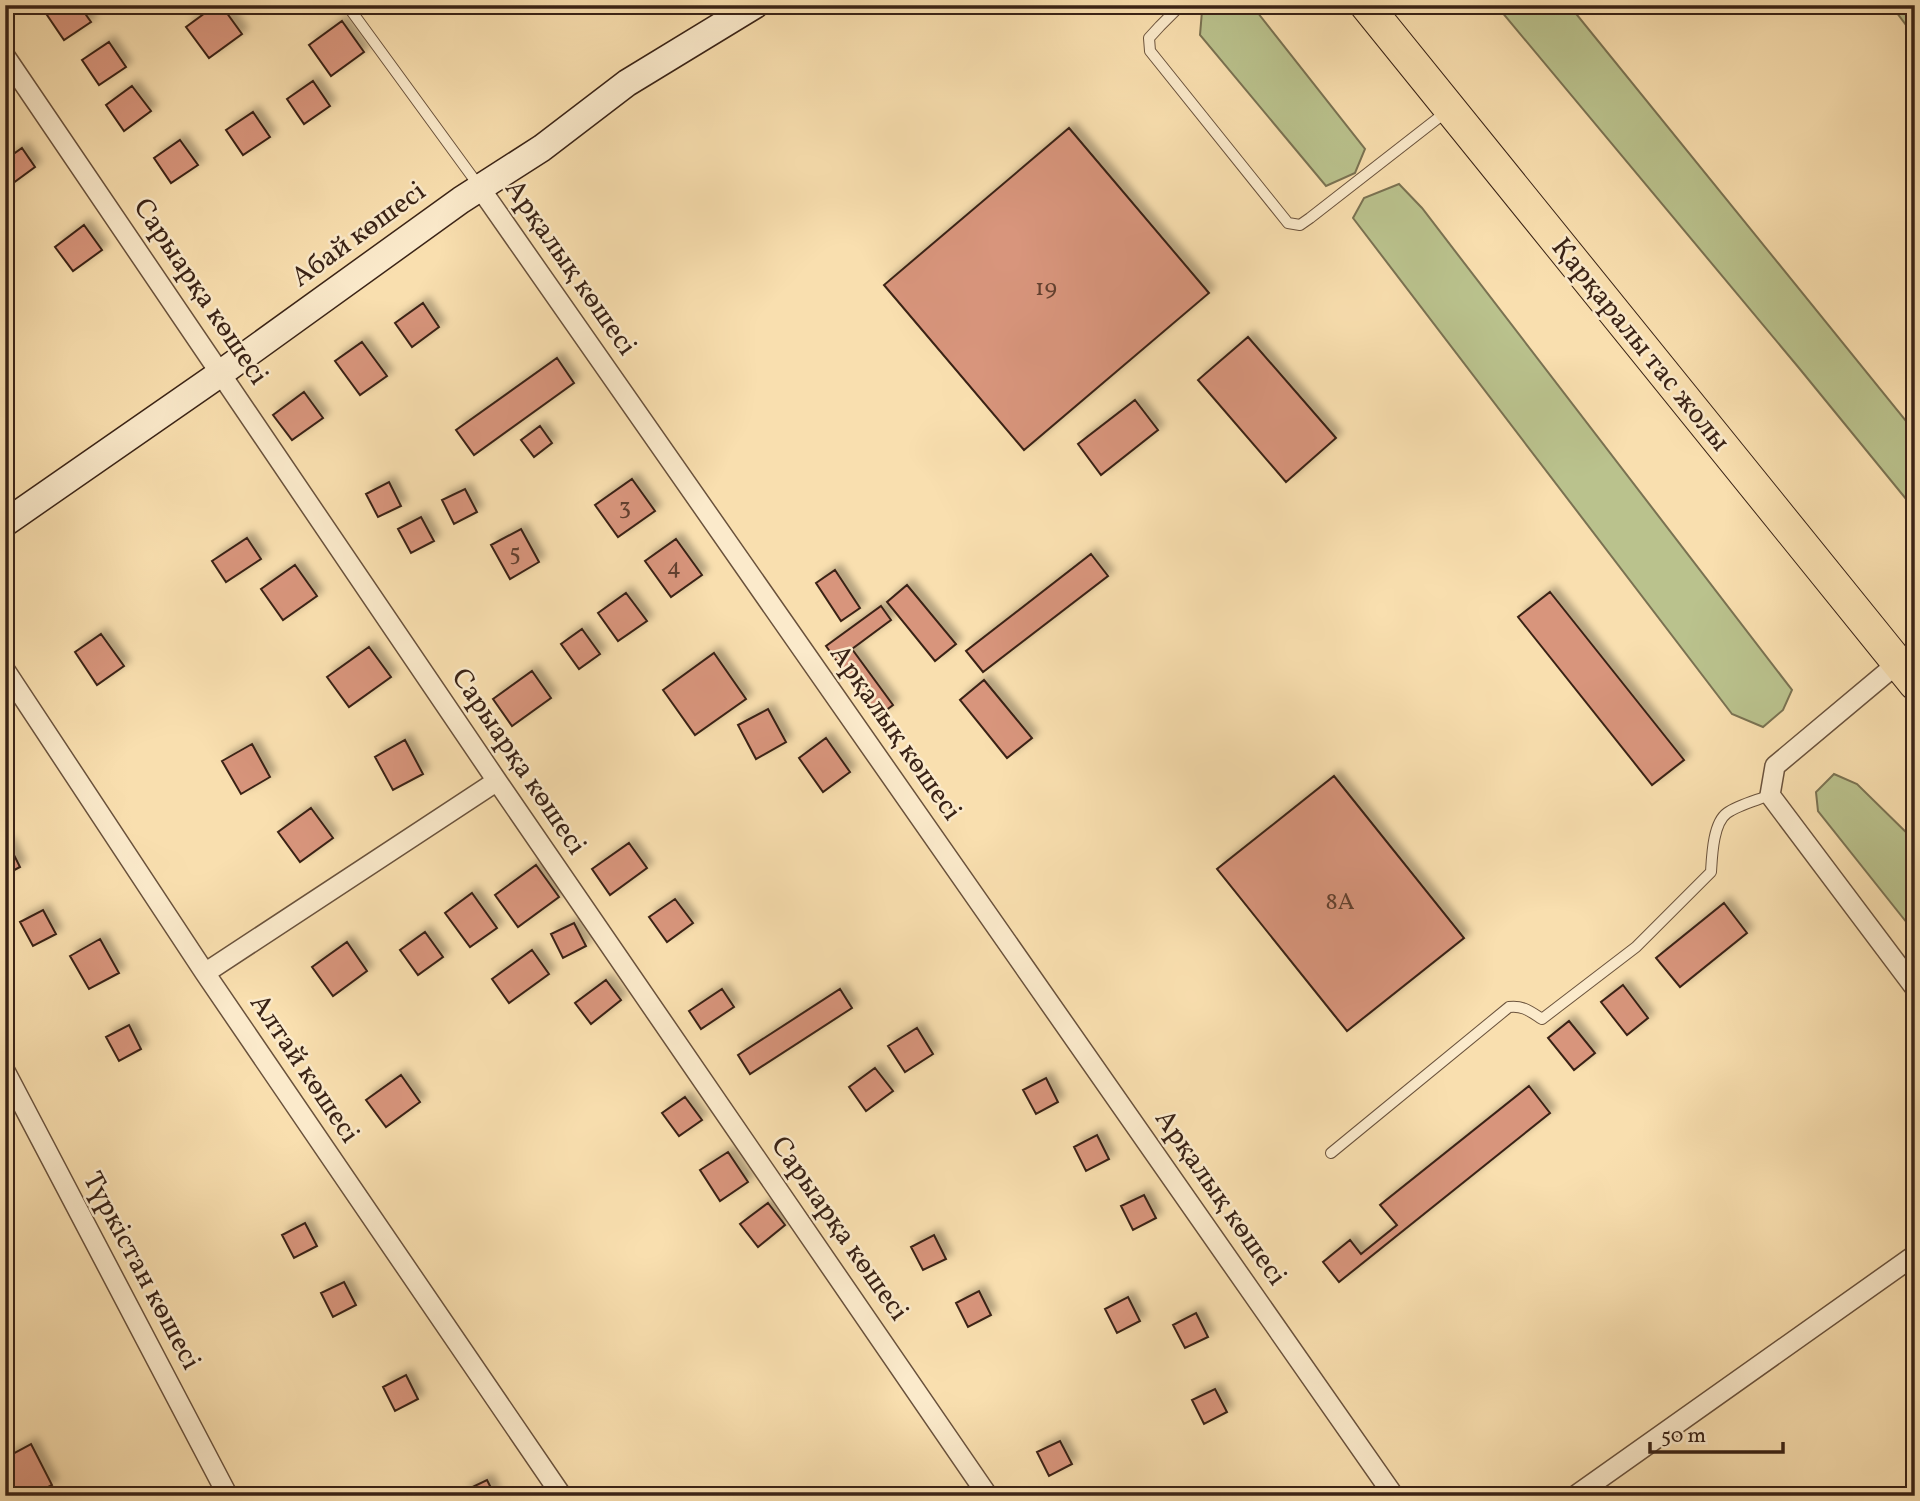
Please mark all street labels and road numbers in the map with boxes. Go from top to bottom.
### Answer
street label: Арқалық көшесі [495,172,645,364]
street label: Абай көшесі [284,173,434,297]
street label: Сарыарқа көшесі [123,191,277,393]
street label: Қарқаралы тас жолы [1541,230,1739,460]
street label: Арқалық көшесі [820,637,970,829]
street label: Сарыарқа көшесі [441,661,595,863]
street label: Алтай көшесі [240,987,368,1151]
street label: Арқалық көшесі [1145,1102,1295,1294]
street label: Сарыарқа көшесі [761,1129,917,1329]
street label: Түркістан көшесі [72,1165,210,1377]

